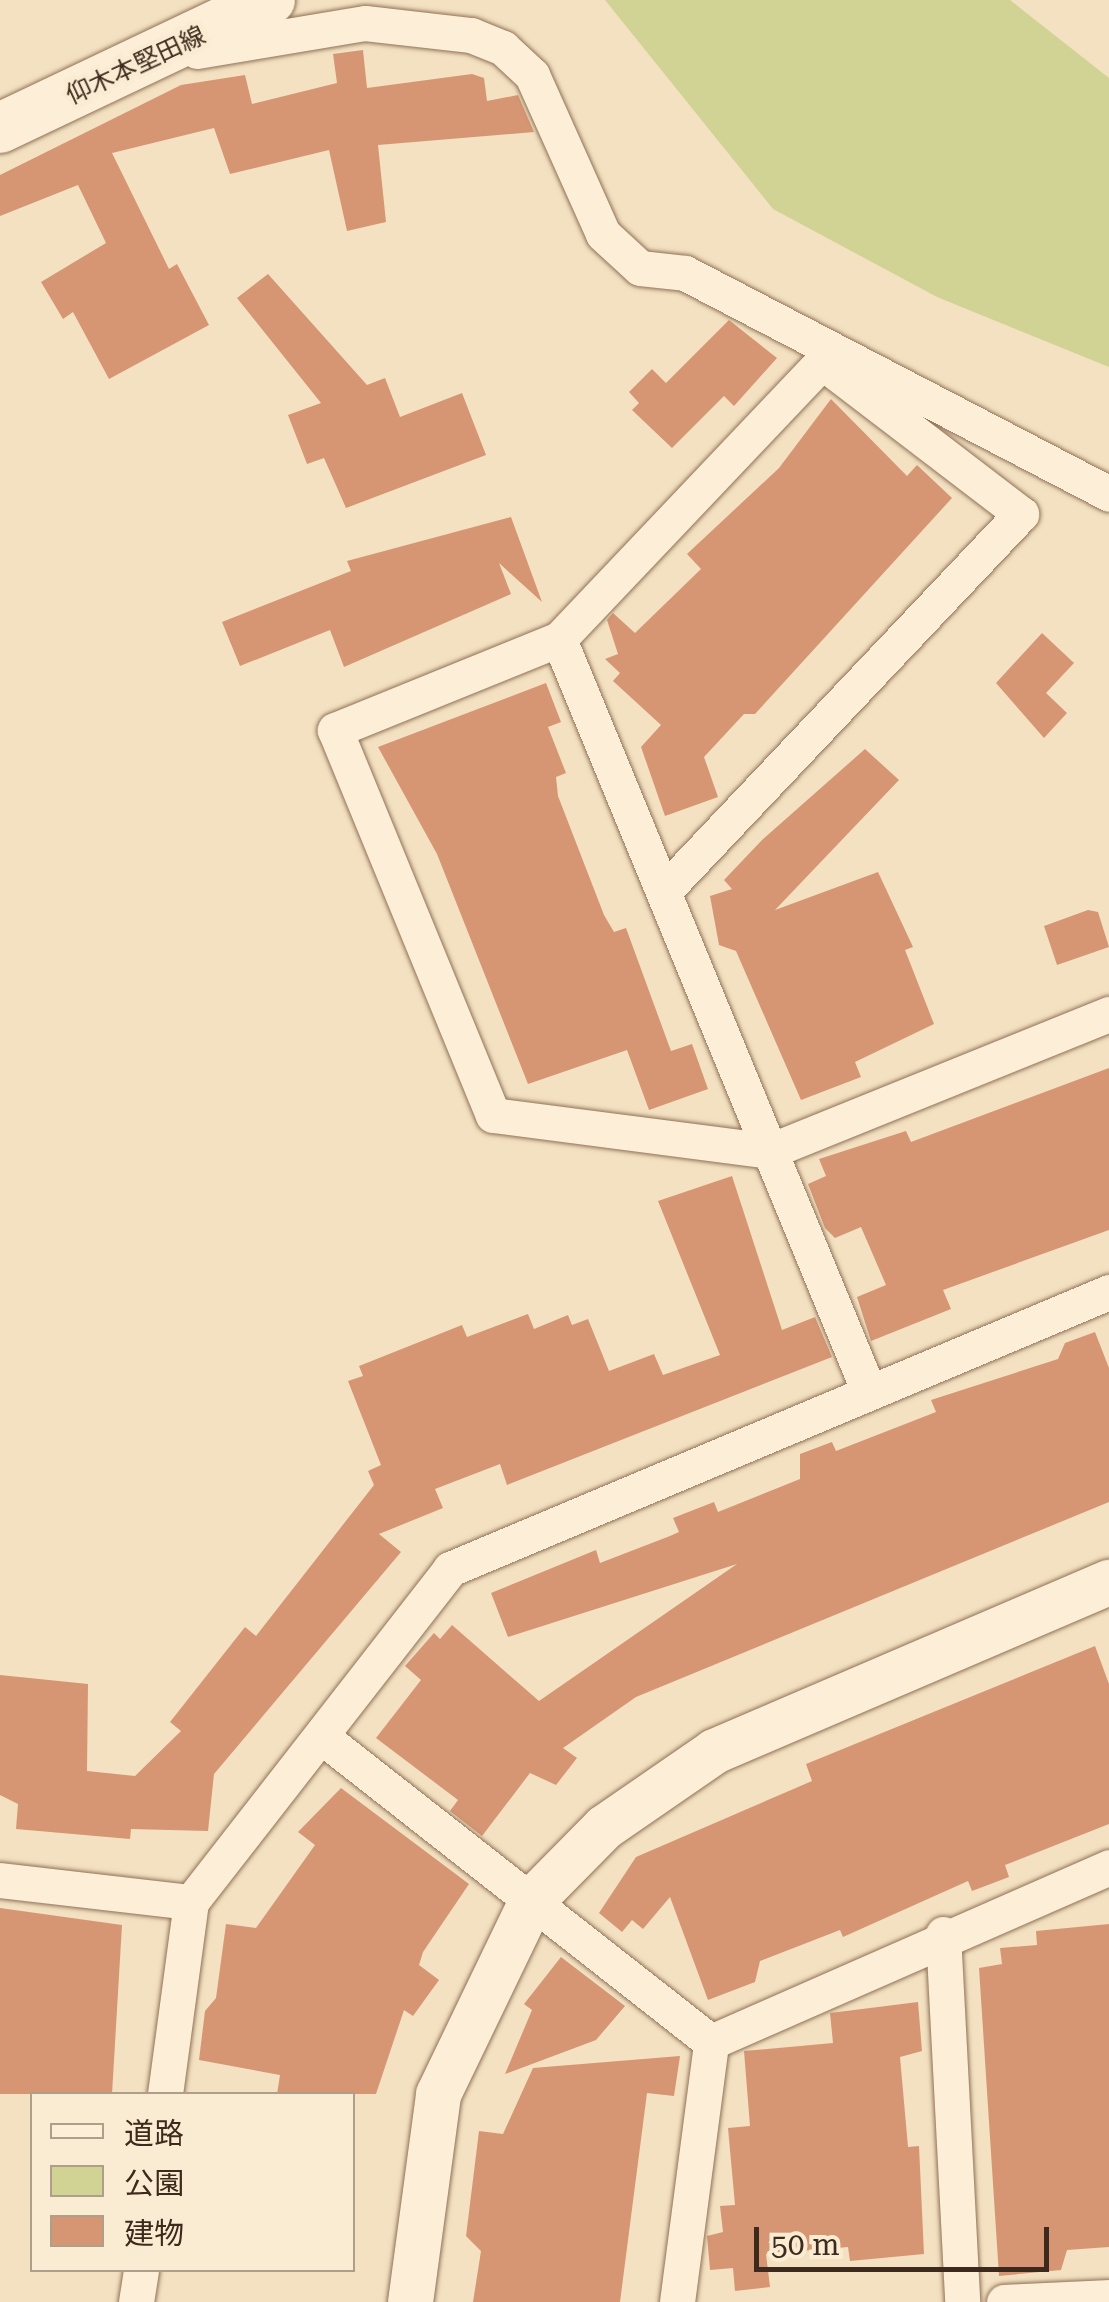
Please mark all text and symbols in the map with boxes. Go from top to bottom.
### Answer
street label: 仰木本堅田線 [62,21,210,111]
legend [30,2092,355,2272]
text: 道路 [124,2116,184,2151]
text: 公園 [124,2166,184,2201]
scale bar [759,2207,1054,2269]
text: 建物 [124,2216,184,2251]
text: 50 m [771,2227,840,2262]

